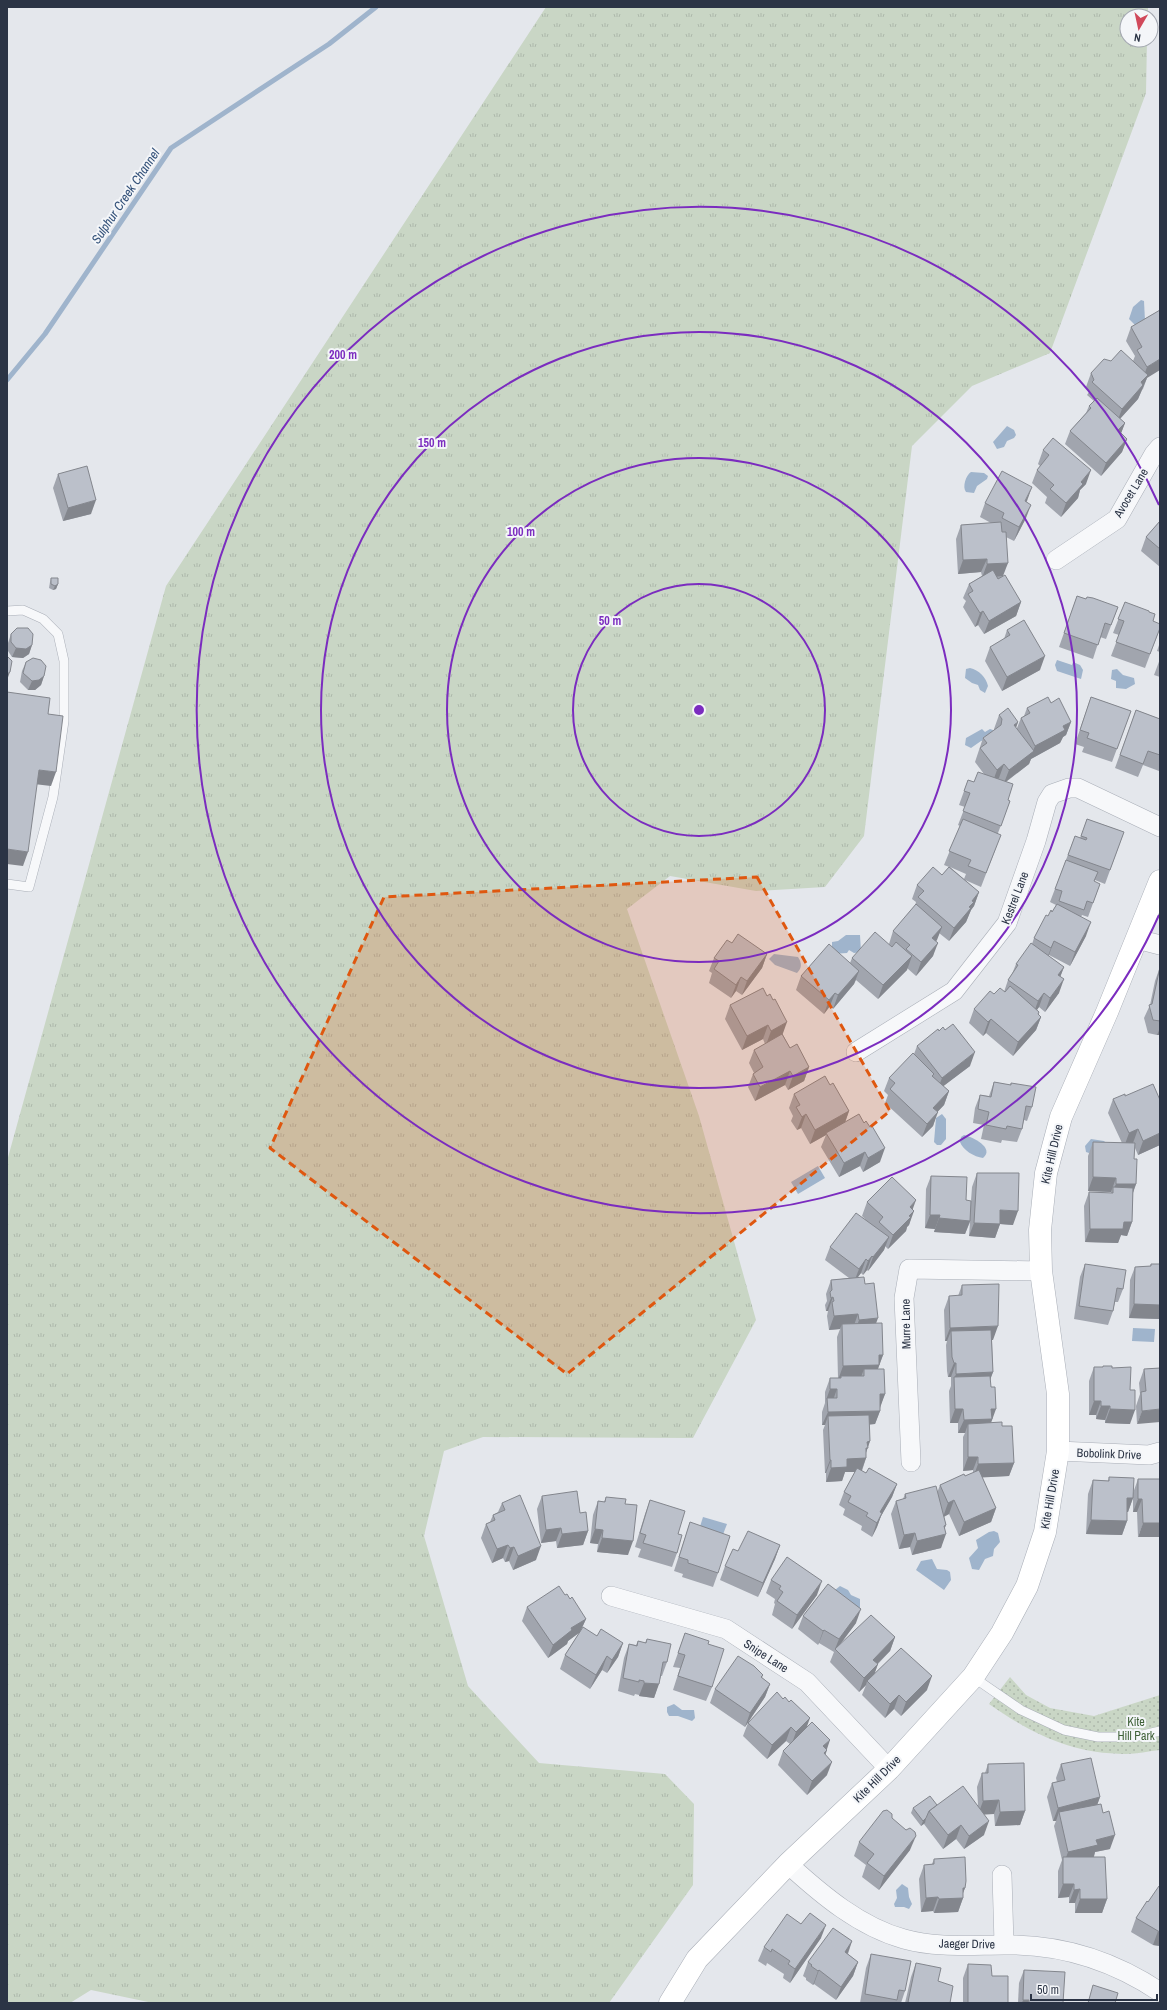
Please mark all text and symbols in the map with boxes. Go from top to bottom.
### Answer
north arrow [1119,8,1159,48]
text: N [1133,30,1142,45]
water label: Sulphur Creek Channel [87,145,164,247]
text: 200 m [329,347,357,363]
text: 150 m [418,435,446,451]
street label: Avocet Lane [1110,466,1152,521]
text: 100 m [507,524,535,540]
text: 50 m [599,613,621,629]
centre of rings [692,703,706,717]
street label: Kestrel Lane [998,869,1032,927]
street label: Kite Hill Drive [1037,1123,1067,1185]
street label: Murre Lane [898,1299,914,1349]
street label: Bobolink Drive [1076,1445,1142,1463]
street label: Kite Hill Drive [1037,1468,1063,1530]
street label: Snipe Lane [741,1636,791,1676]
park label: Kite Hill Park [1117,1714,1155,1744]
street label: Kite Hill Drive [850,1752,904,1806]
street label: Jaeger Drive [939,1936,995,1952]
scale bar [1031,1976,1157,2002]
text: 50 m [1037,1982,1059,1998]

